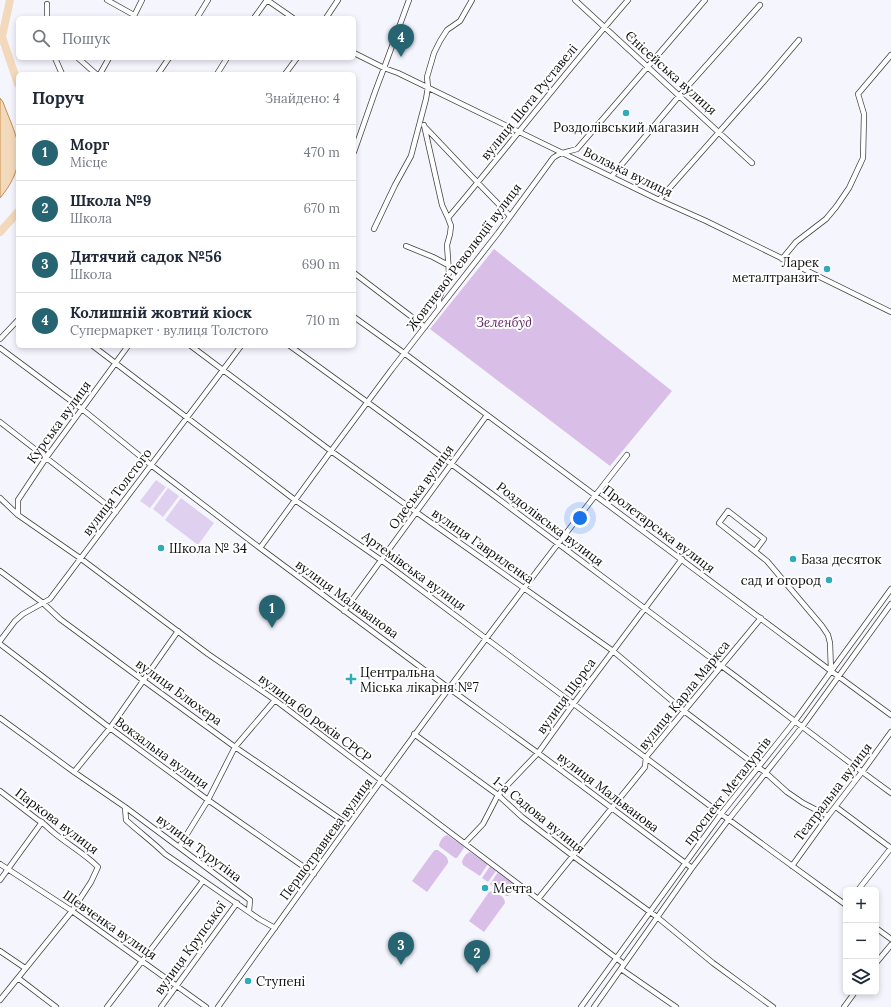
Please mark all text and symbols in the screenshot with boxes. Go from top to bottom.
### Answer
search box [16,16,356,60]
pin: 4 [388,24,414,57]
icon: search [30,27,52,49]
street label: Єнісейська вулиця [621,27,721,119]
text: Пошук [62,29,110,48]
street label: вулиця Шота Руставелі [477,40,581,164]
text: Поруч [32,87,84,109]
text: Знайдено: 4 [265,90,340,107]
marker: Роздолівський магазин [621,108,631,118]
place label: Роздолівський магазин [553,119,699,136]
text: Морг [70,135,110,154]
street label: Волзька вулиця [580,143,676,201]
text: 1 [42,144,48,161]
text: 470 m [304,144,340,161]
text: Місце [70,154,108,171]
street label: Жовтневої Революції вулиця [403,180,525,334]
text: Школа №9 [70,191,152,210]
text: 2 [42,200,48,217]
text: 670 m [303,200,340,217]
text: Школа [70,210,112,227]
text: Дитячий садок №56 [70,247,222,266]
place label: Ларек металтранзит [732,254,820,286]
text: 3 [41,256,49,273]
text: 690 m [302,256,340,273]
marker: Ларек металтранзит [822,264,832,274]
text: Школа [70,266,112,283]
text: Колишній жовтий кіоск [70,303,252,322]
text: 4 [41,312,49,329]
text: 710 m [306,312,340,329]
park label: Зеленбуд [476,314,532,331]
text: Супермаркет · вулиця Толстого [70,322,268,339]
street label: Курська вулиця [23,377,95,467]
street label: Одеська вулиця [385,441,457,533]
street label: вулиця Толстого [79,445,156,539]
street label: Роздолівська вулиця [493,478,607,570]
street label: Пролетарська вулиця [600,481,718,577]
street label: вулиця Гавриленка [429,504,538,588]
your location [570,508,590,528]
street label: Артемівська вулиця [358,527,469,614]
place label: Школа № 34 [169,540,247,557]
marker: Школа № 34 [156,543,166,553]
place label: База десяток [801,551,882,568]
marker: База десяток [788,554,798,564]
street label: вулиця Мальванова [292,556,402,642]
place label: сад и огород [741,572,821,589]
marker: сад и огород [824,575,834,585]
pin: 1 [259,595,285,628]
street label: вулиця Карла Маркса [635,637,734,753]
street label: вулиця Щорса [533,654,599,737]
street label: вулиця Блюхера [132,655,226,729]
place label: Центральна Міська лікарня №7 [360,664,479,696]
street label: вулиця 60 років СРСР [255,670,375,766]
marker: Центральна Міська лікарня №7 [345,673,357,685]
street label: Вокзальна вулиця [112,713,212,793]
street label: проспект Металургів [679,733,775,848]
street label: Театральна вулиця [790,739,876,845]
street label: вулиця Мальванова [554,748,663,836]
street label: 1-а Садова вулиця [490,773,588,857]
street label: Першотравнева вулиця [276,775,376,903]
street label: Паркова вулиця [12,784,102,858]
street label: вулиця Турутіна [153,810,245,886]
place label: Мечта [493,880,533,897]
marker: Мечта [480,883,490,893]
street label: Шевченка вулиця [60,886,160,964]
map controls [843,887,879,995]
button: + [843,887,879,923]
street label: вулиця Крупської [151,898,230,998]
button: − [843,923,879,959]
pin: 3 [388,932,414,965]
pin: 2 [464,940,490,973]
button: layers [843,959,879,995]
place label: Ступені [256,973,306,990]
marker: Ступені [243,976,253,986]

